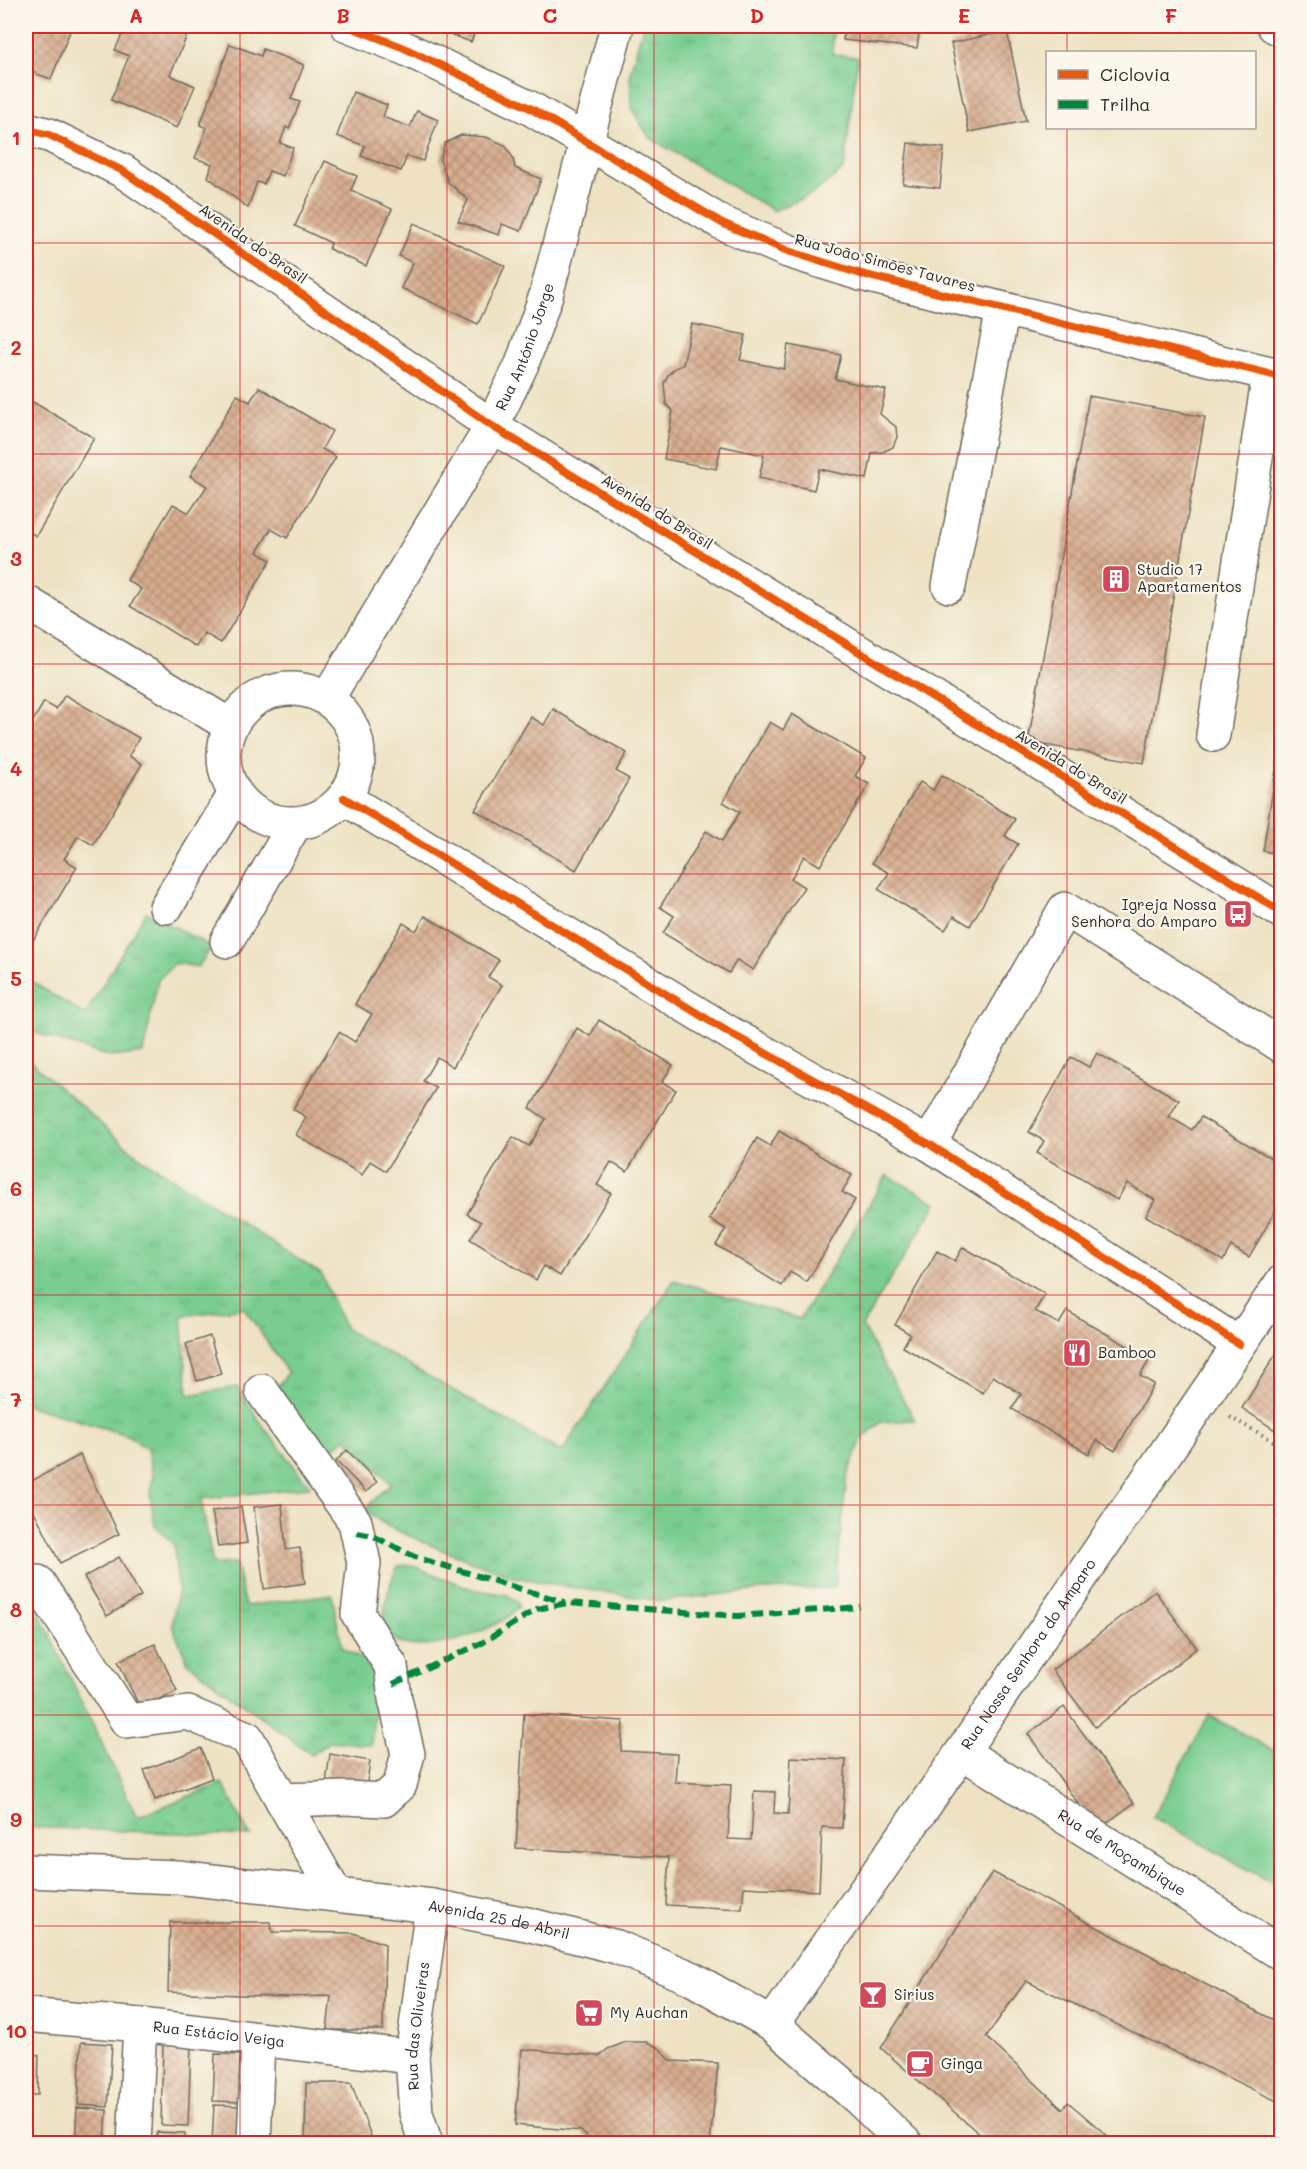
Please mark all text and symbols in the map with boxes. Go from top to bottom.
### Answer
text: A [129,2,143,28]
text: B [336,2,350,28]
text: C [543,2,558,28]
text: D [750,2,764,28]
text: E [958,2,970,28]
text: F [1165,2,1178,28]
legend [1046,51,1256,129]
text: Ciclovia [1100,62,1170,86]
text: Trilha [1100,92,1150,116]
text: 1 [12,124,20,150]
street label: Avenida do Brasil [196,198,312,288]
street label: Rua João Simões Tavares [793,228,978,296]
street label: Rua António Jorge [490,281,558,414]
text: 2 [10,334,22,360]
street label: Avenida do Brasil [598,469,717,553]
text: 3 [10,545,22,571]
place label: Studio 17 Apartamentos [1137,559,1242,596]
building icon: Studio 17 Apartamentos [1100,563,1132,595]
street label: Avenida do Brasil [1012,724,1131,808]
text: 4 [10,755,23,781]
place label: Igreja Nossa Senhora do Amparo [1071,894,1217,931]
bus stop icon: Igreja Nossa Senhora do Amparo [1222,898,1254,930]
text: 5 [10,965,22,991]
text: 6 [10,1175,22,1201]
restaurant icon: Bamboo [1061,1337,1093,1369]
place label: Bamboo [1098,1342,1156,1362]
text: 7 [10,1386,22,1412]
street label: Rua Nossa Senhora do Amparo [956,1554,1100,1753]
text: 8 [10,1596,22,1622]
street label: Rua de Moçambique [1054,1804,1190,1900]
text: 9 [10,1806,22,1832]
street label: Avenida 25 de Abril [427,1894,572,1944]
street label: Rua das Oliveiras [401,1960,434,2091]
bar icon: Sirius [857,1979,889,2011]
place label: Sirius [894,1984,935,2004]
supermarket icon: My Auchan [573,1997,605,2029]
place label: My Auchan [610,2002,688,2022]
street label: Rua Estácio Veiga [152,2016,286,2051]
text: 10 [5,2017,27,2043]
cafe icon: Ginga [904,2048,936,2080]
place label: Ginga [941,2053,983,2073]

